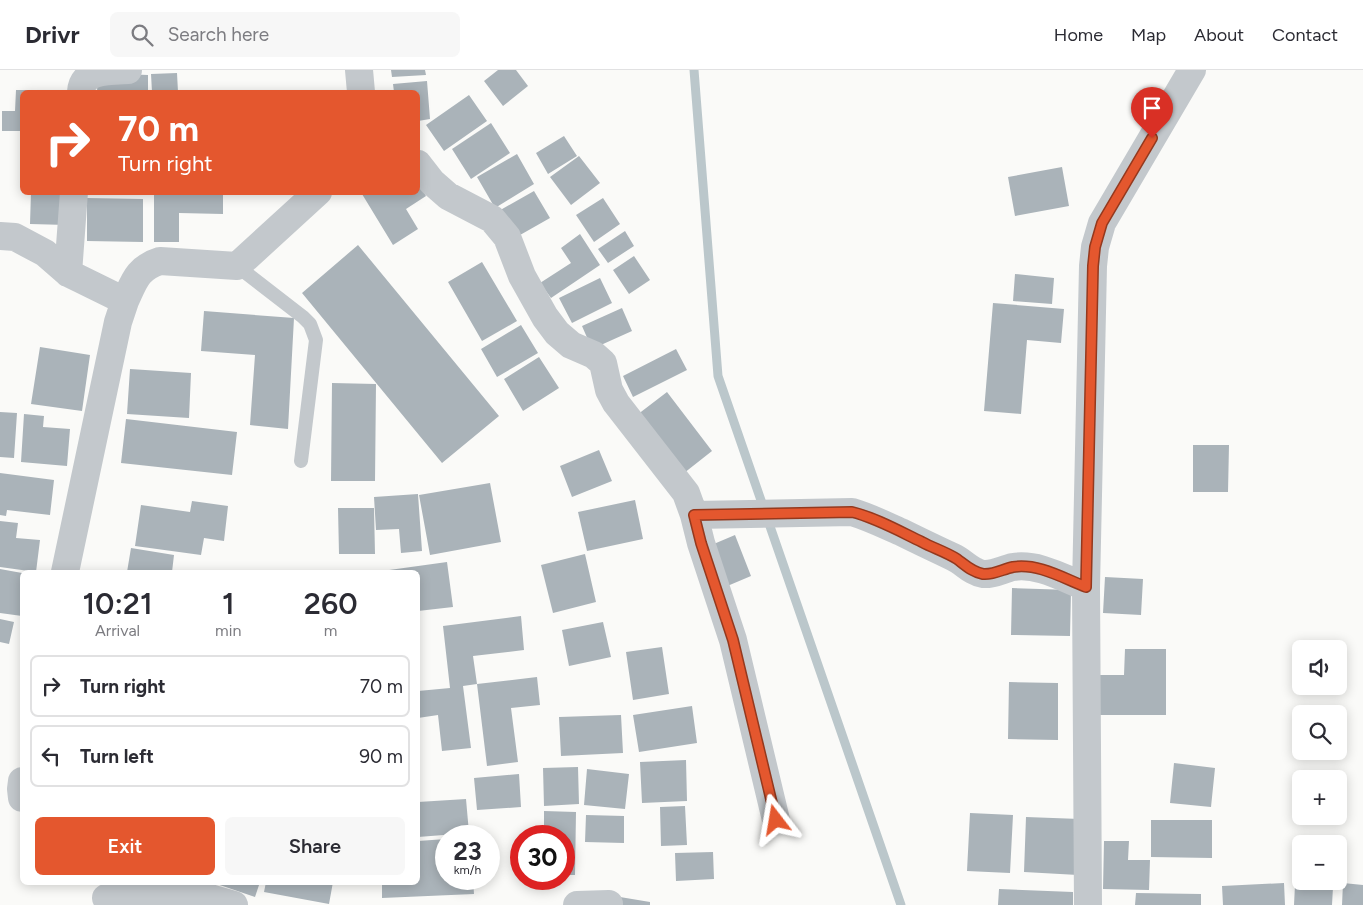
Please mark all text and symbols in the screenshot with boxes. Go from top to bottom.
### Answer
search box [110,12,460,57]
text: Drivr [25,20,80,49]
icon: search [128,21,156,49]
text: Search here [168,23,269,46]
text: Home [1054,24,1103,46]
text: Map [1131,24,1166,46]
text: About [1194,24,1244,46]
text: Contact [1272,24,1338,46]
pin [1131,87,1173,138]
icon: arrive [1138,94,1166,122]
text: 70 m [118,108,199,150]
icon: right [35,110,100,175]
text: Turn right [118,150,213,177]
text: 10:21 [82,585,153,622]
text: 1 [222,585,234,622]
text: 260 [304,585,358,622]
text: Arrival [95,621,140,640]
text: min [215,621,241,640]
text: m [324,621,337,640]
map controls [1292,640,1347,890]
button: sound [1292,640,1347,695]
icon: right [37,672,65,700]
text: Turn right [80,675,166,698]
text: 70 m [360,675,403,698]
button: search [1292,705,1347,760]
icon: left [37,742,65,770]
text: Turn left [80,745,154,768]
text: 90 m [359,745,403,768]
button: + [1292,770,1347,825]
position arrow [749,793,801,845]
button: Exit [35,817,215,875]
button: Share [225,817,405,875]
speed limit sign: 30 [510,825,575,890]
button: − [1292,835,1347,890]
text: 23 [453,836,482,866]
text: km/h [454,863,481,877]

